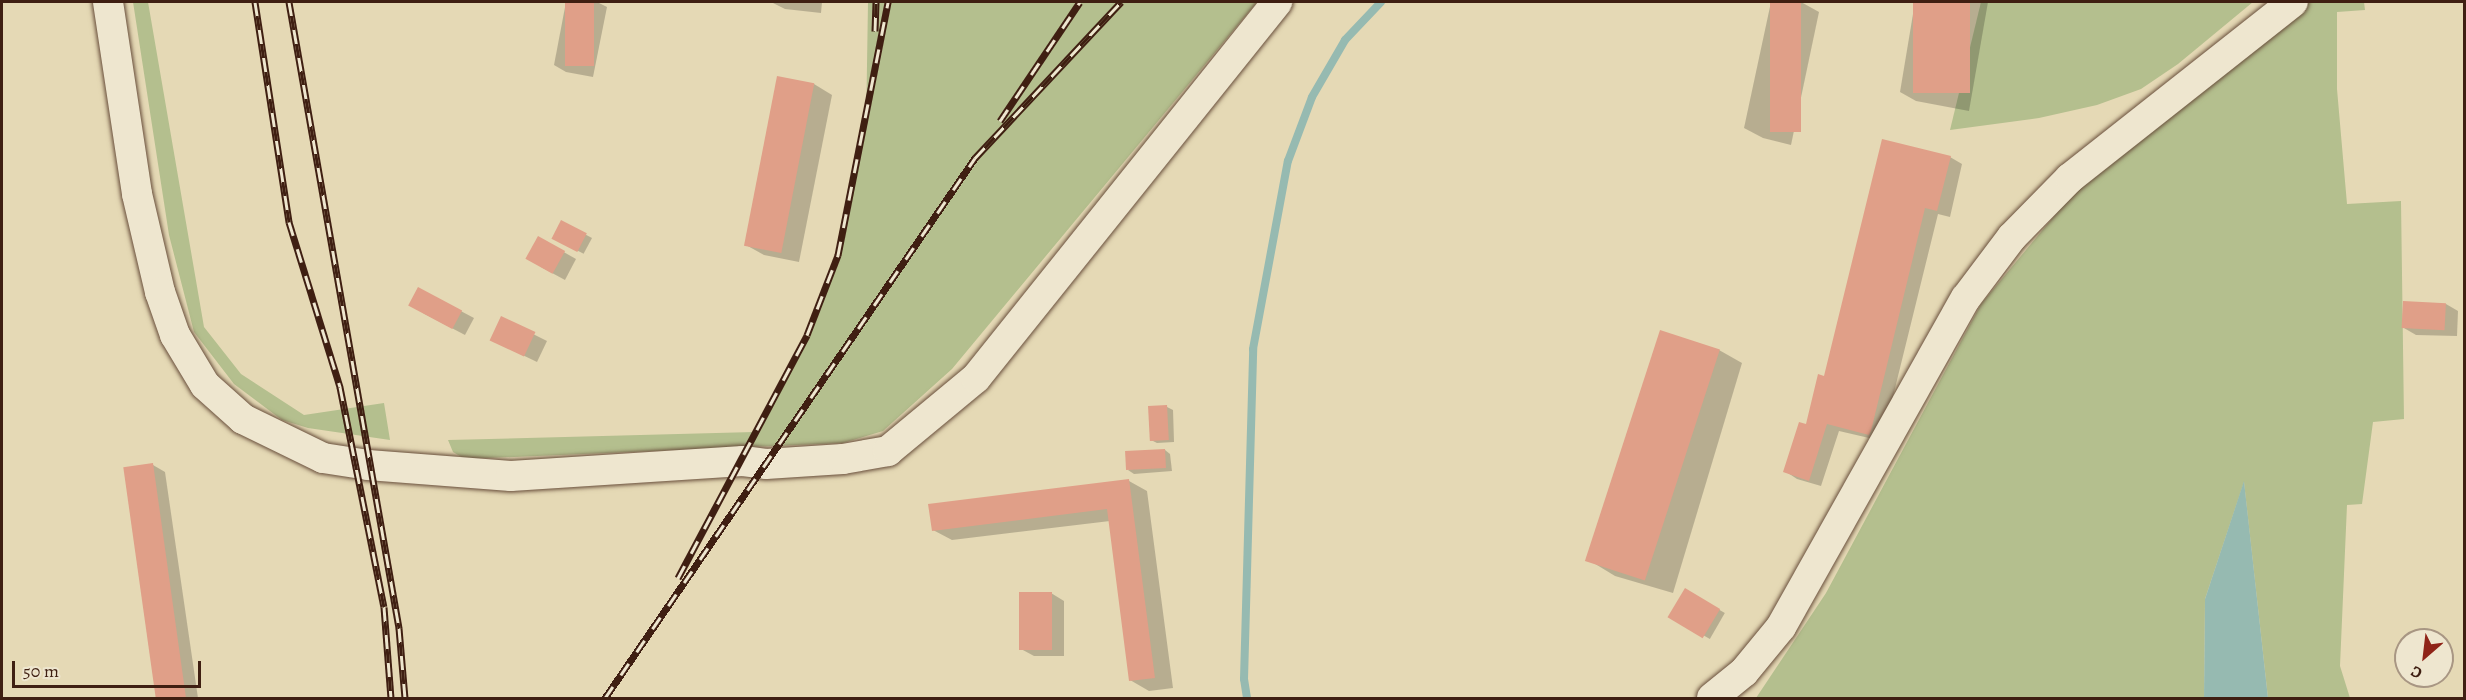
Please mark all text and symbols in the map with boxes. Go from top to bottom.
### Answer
north arrow [2394,628,2454,688]
scale bar [15,649,204,687]
text: 50 m [23,659,59,683]
text: С [2407,660,2426,684]

